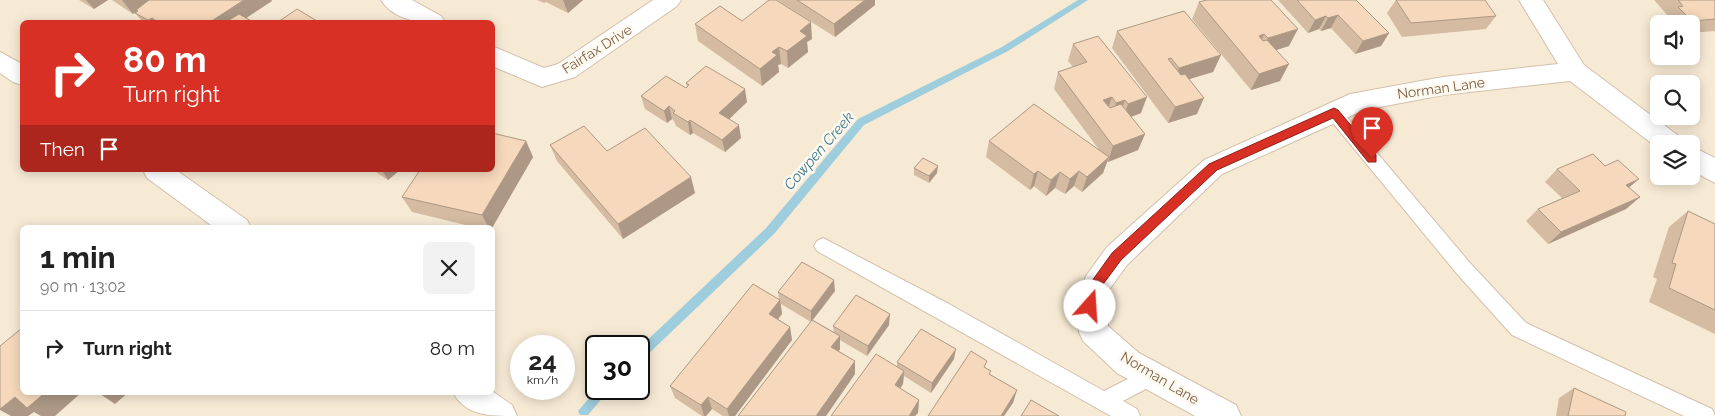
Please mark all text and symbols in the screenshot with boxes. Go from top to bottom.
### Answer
map controls [1650,15,1700,185]
button: sound [1650,15,1700,65]
street label: Fairfax Drive [559,21,635,77]
text: 80 m [123,39,207,80]
icon: right [40,40,105,105]
street label: Norman Lane [1396,74,1486,102]
button: search [1650,75,1700,125]
text: Turn right [123,81,220,107]
pin [1351,107,1393,158]
water label: Cowpen Creek [780,108,858,194]
icon: arrive [1358,114,1386,142]
icon: arrive [95,135,123,163]
button: layers [1650,135,1700,185]
text: Then [40,138,85,160]
text: 1 min [40,240,116,275]
button: close [423,242,475,294]
text: 90 m · 13:02 [40,277,126,296]
position arrow [1063,279,1115,331]
icon: right [40,334,68,362]
speed limit sign: 30 [585,335,650,400]
text: Turn right [83,337,172,359]
text: 80 m [430,337,475,359]
text: 24 [528,346,557,376]
street label: Norman Lane [1118,348,1202,408]
text: km/h [527,373,558,387]

